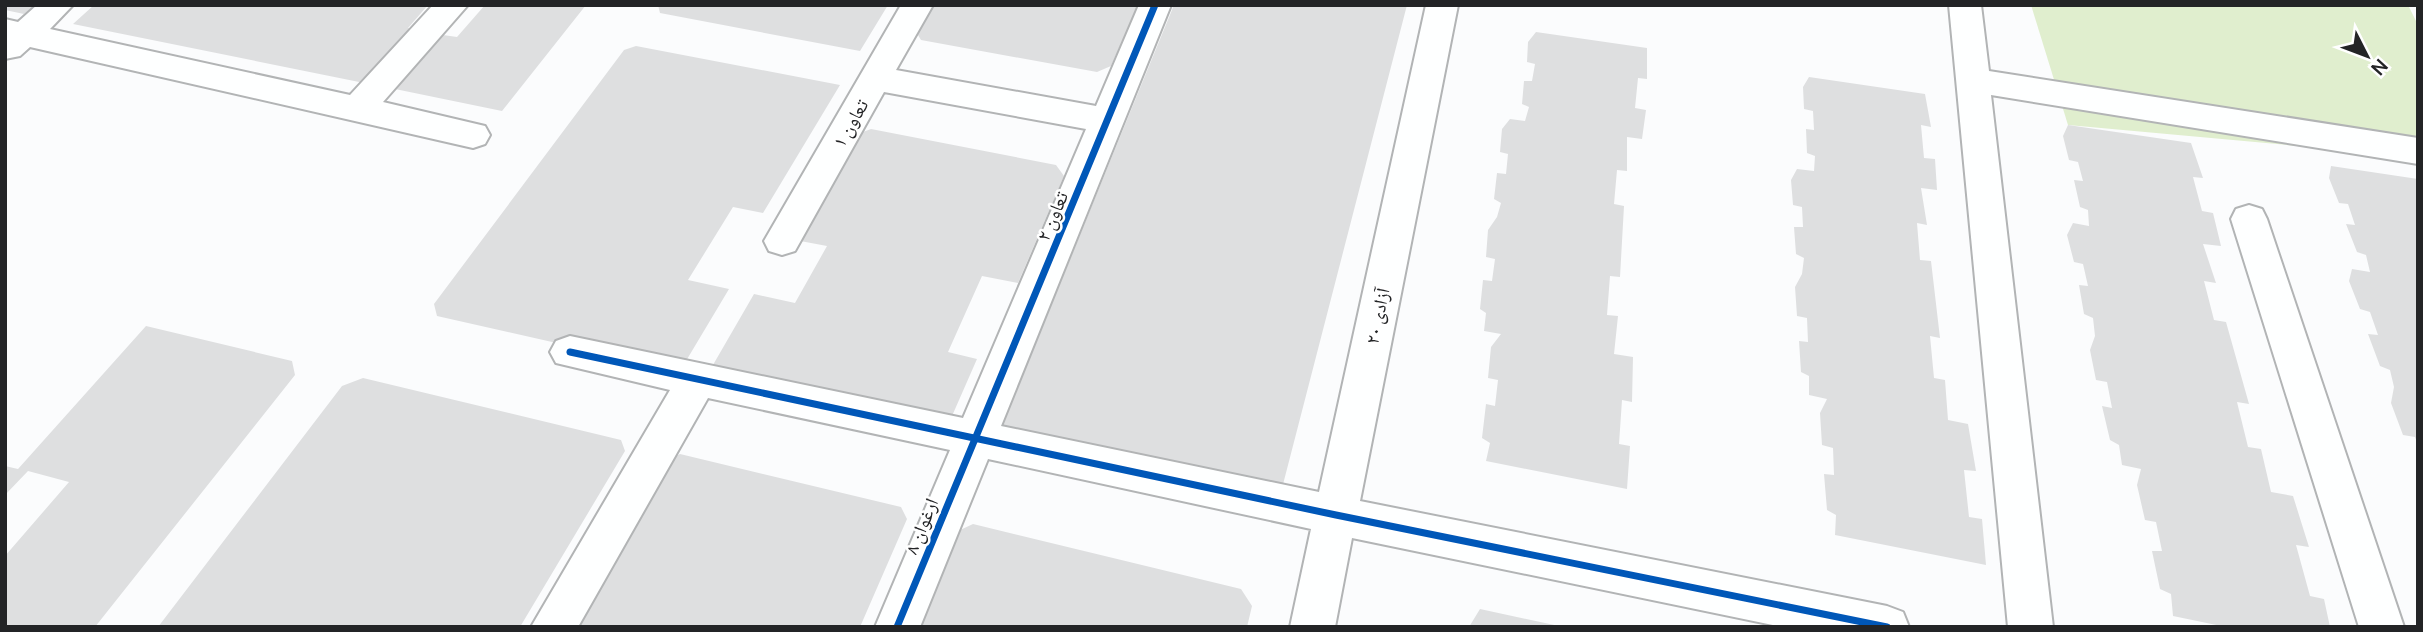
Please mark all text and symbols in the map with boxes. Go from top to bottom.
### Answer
north arrow [2332,21,2402,91]
text: N [2365,54,2394,81]
street label: تعاون ۱ [826,94,874,152]
street label: تعاون ۲ [1030,187,1074,245]
street label: آزادی ۲۰ [1358,284,1396,347]
street label: ارغوان ۸ [898,494,944,558]

